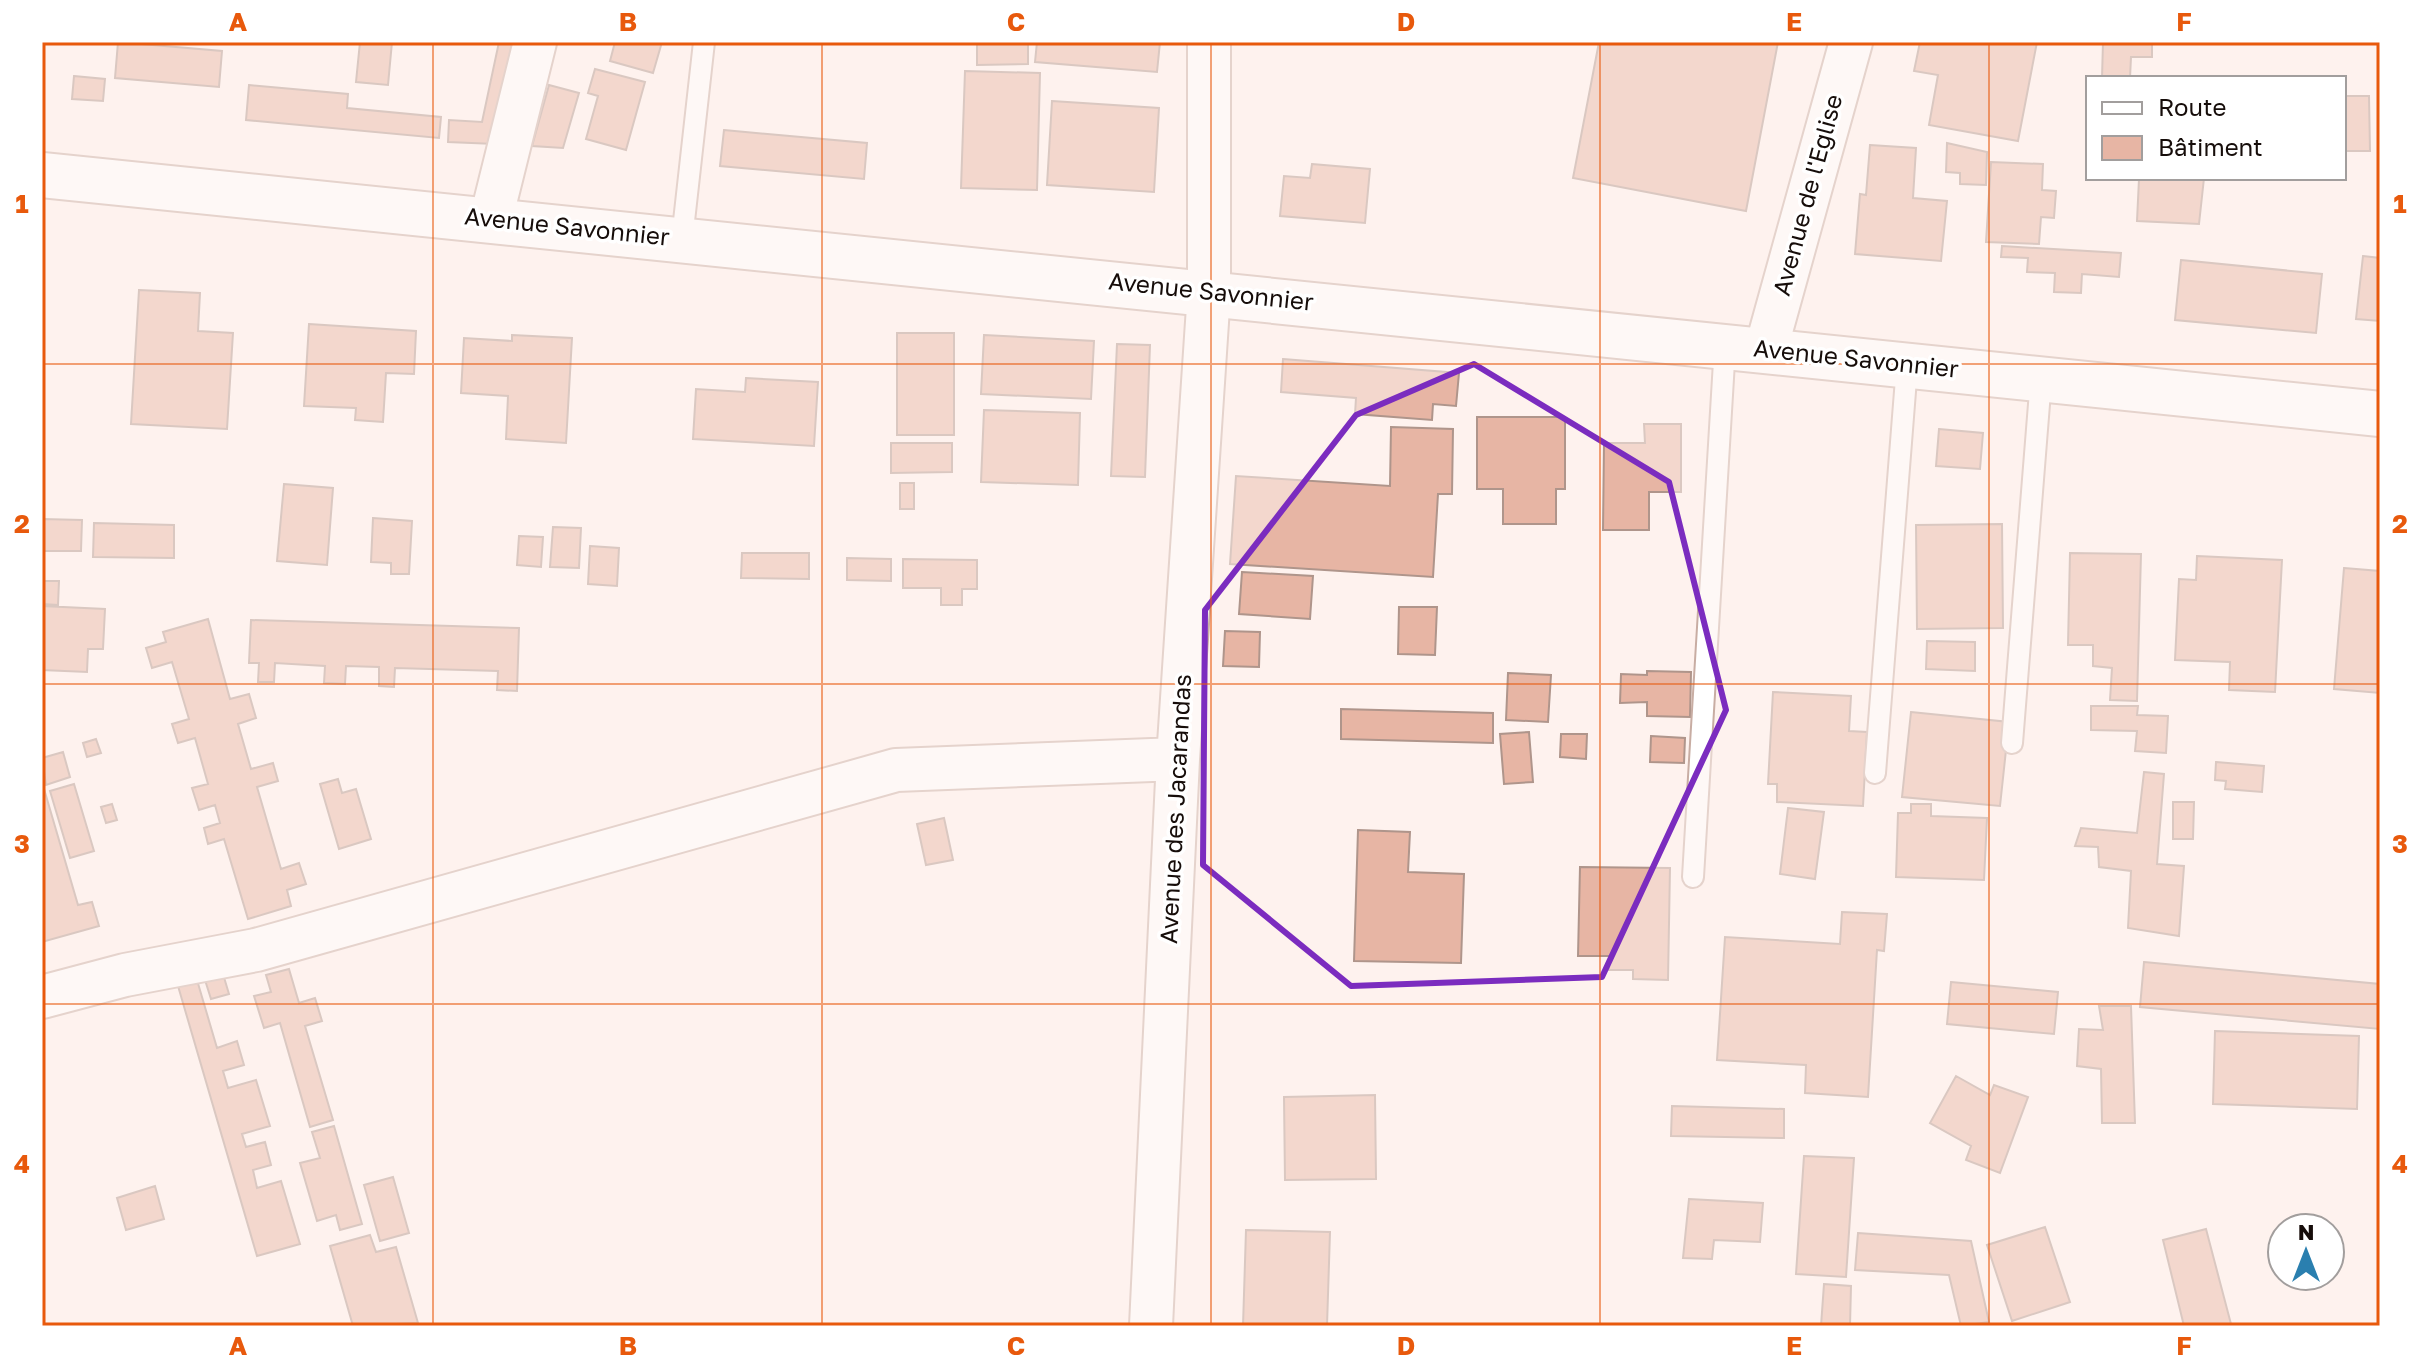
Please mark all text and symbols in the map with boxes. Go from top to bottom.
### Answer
text: A [229,6,248,37]
text: B [619,6,637,37]
text: C [1007,6,1025,37]
text: D [1397,6,1415,37]
text: E [1786,6,1802,37]
text: F [2176,6,2192,37]
legend [2086,76,2346,180]
street label: Avenue de l'Eglise [1766,91,1847,298]
text: Route [2158,92,2227,121]
text: Bâtiment [2158,132,2263,161]
text: 1 [15,188,29,219]
text: 1 [2393,188,2407,219]
street label: Avenue Savonnier [463,200,671,251]
street label: Avenue Savonnier [1107,265,1315,316]
street label: Avenue Savonnier [1752,332,1960,383]
text: 2 [14,508,30,539]
text: 2 [2392,508,2408,539]
street label: Avenue des Jacarandas [1153,673,1196,945]
text: 3 [14,828,30,859]
text: 3 [2392,828,2408,859]
text: 4 [14,1148,30,1179]
text: 4 [2392,1148,2408,1179]
north arrow [2266,1212,2346,1292]
text: N [2298,1218,2314,1245]
text: A [229,1330,248,1361]
text: B [619,1330,637,1361]
text: C [1007,1330,1025,1361]
text: D [1397,1330,1415,1361]
text: E [1786,1330,1802,1361]
text: F [2176,1330,2192,1361]

